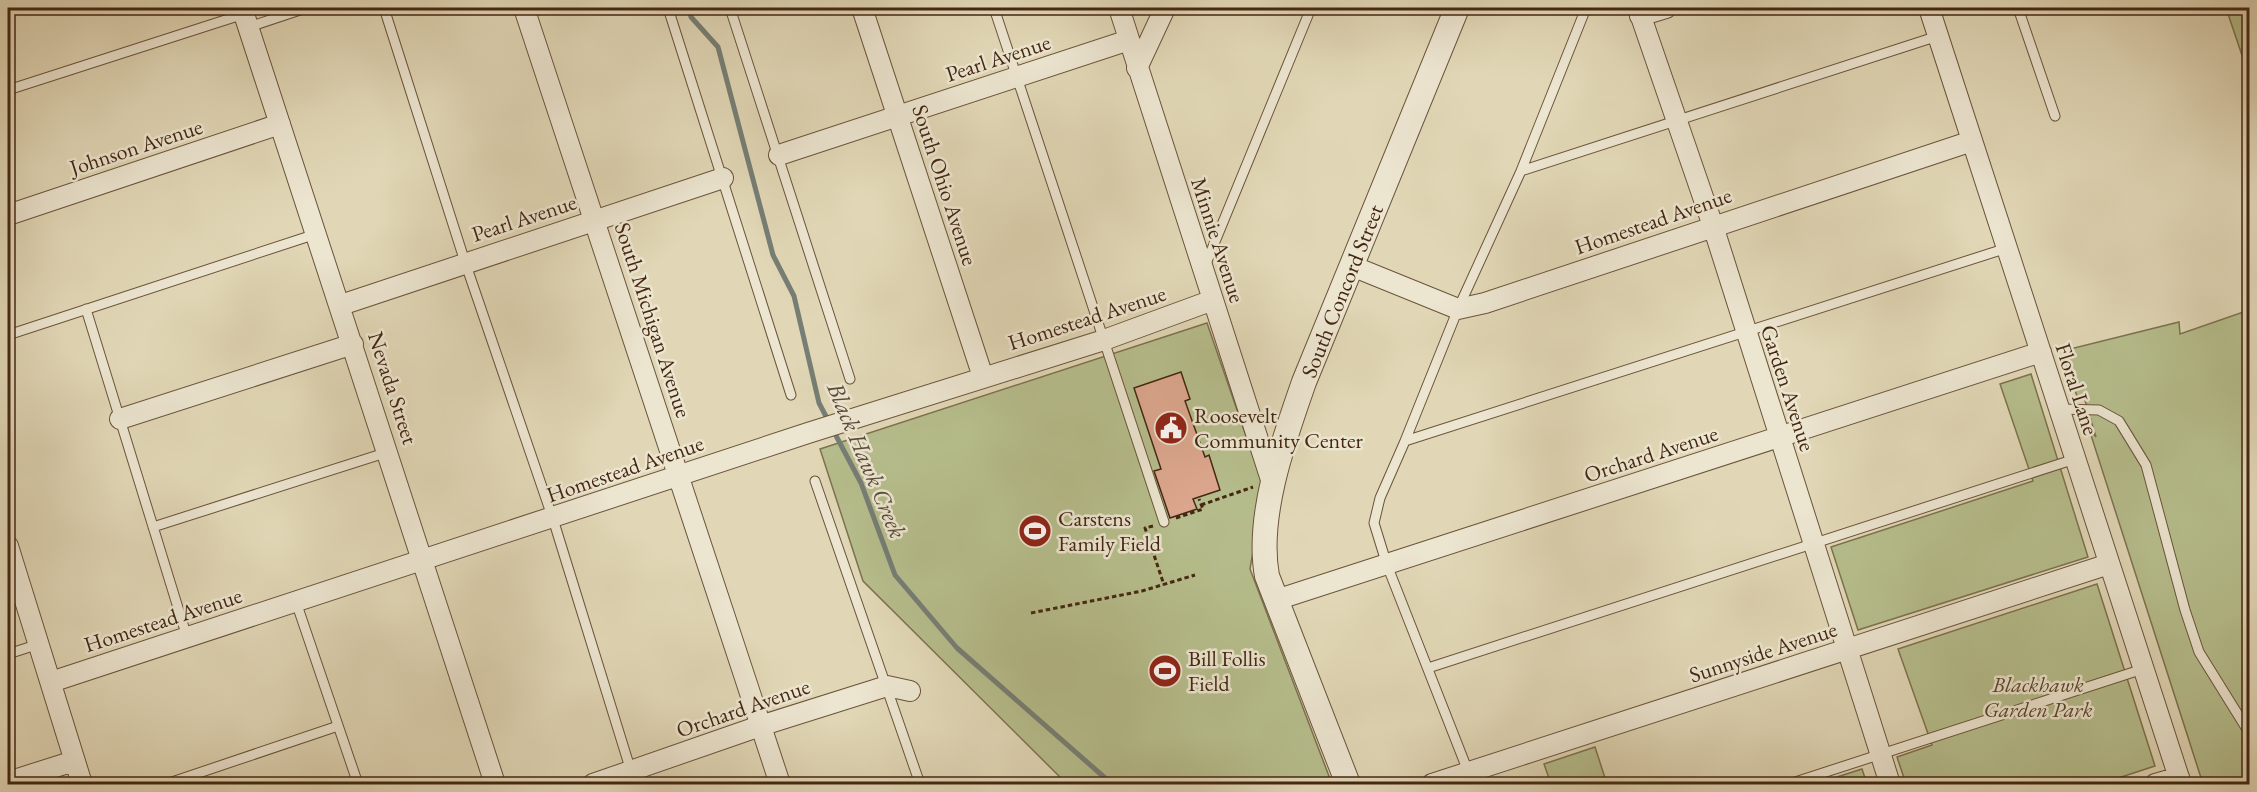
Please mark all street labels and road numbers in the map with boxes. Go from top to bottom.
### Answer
street label: Pearl Avenue [942,27,1055,89]
street label: South Ohio Avenue [905,101,985,269]
street label: Johnson Avenue [64,112,207,183]
street label: Minnie Avenue [1184,174,1252,307]
street label: Homestead Avenue [1571,180,1736,261]
street label: Pearl Avenue [468,187,581,249]
street label: South Concord Street [1294,200,1390,382]
street label: South Michigan Avenue [608,219,698,422]
street label: Homestead Avenue [1004,279,1170,357]
street label: Garden Avenue [1754,321,1822,455]
street label: Nevada Street [361,328,425,448]
street label: Floral Lane [2049,339,2106,439]
street label: Orchard Avenue [1580,419,1722,489]
street label: Homestead Avenue [543,428,708,509]
street label: Homestead Avenue [80,581,246,659]
street label: Sunnyside Avenue [1685,614,1841,690]
street label: Orchard Avenue [672,671,814,744]

